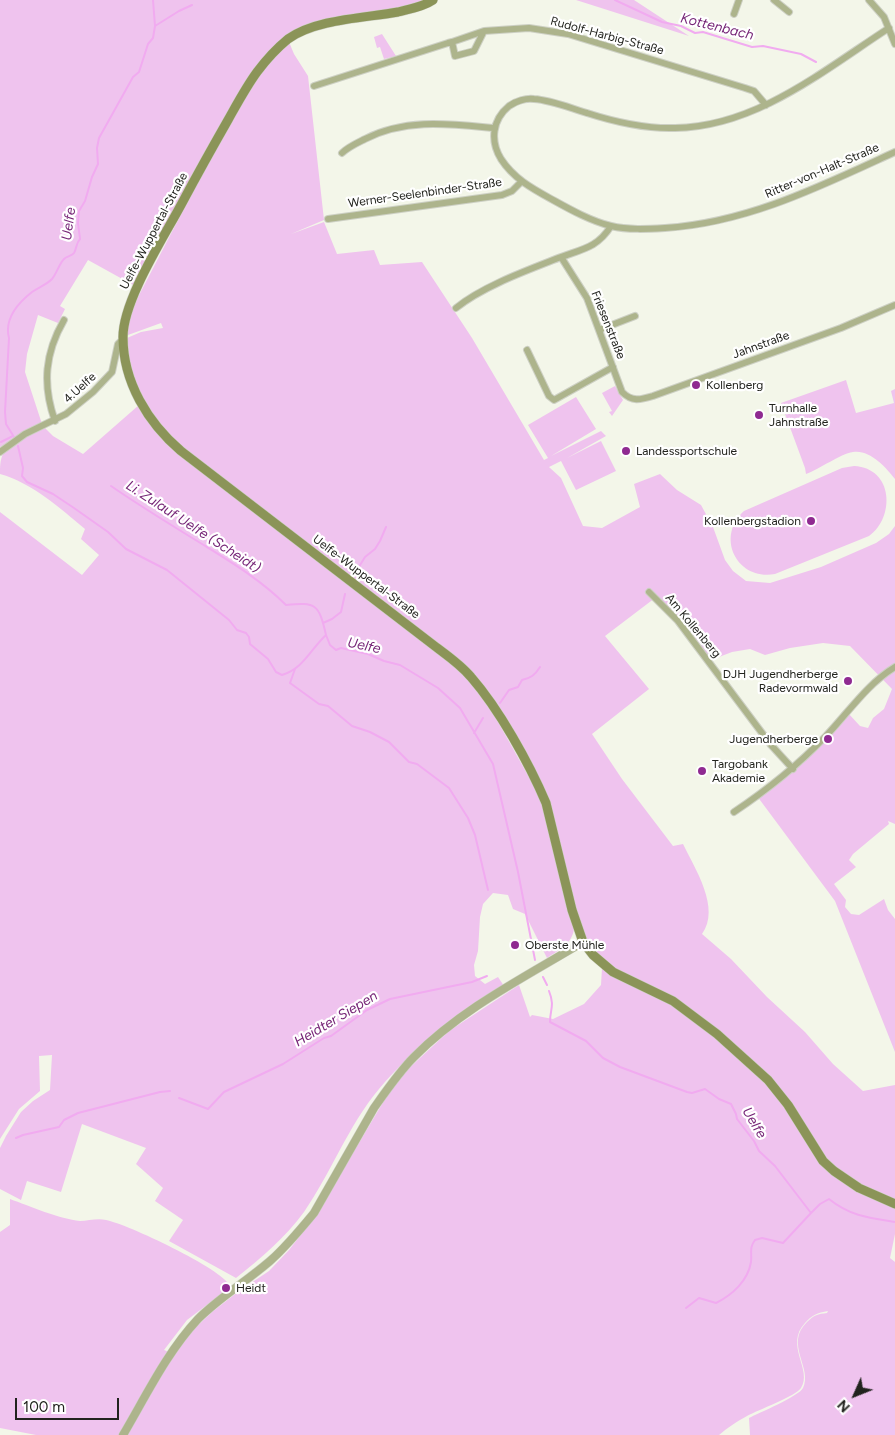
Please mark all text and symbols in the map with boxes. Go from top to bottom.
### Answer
water label: Kottenbach [679,10,755,44]
street label: Rudolf-Harbig-Straße [549,14,665,58]
street label: Ritter-von-Halt-Straße [763,140,881,202]
street label: Uelfe-Wuppertal-Straße [117,170,191,292]
street label: Werner-Seelenbinder-Straße [347,175,503,211]
water label: Uelfe [58,206,80,242]
street label: Friesenstraße [588,289,628,361]
street label: Jahnstraße [731,328,791,362]
street label: 4.Uelfe [61,370,99,406]
place label: Kollenberg [706,378,763,392]
marker: Kollenberg [690,379,702,391]
place label: Turnhalle Jahnstraße [769,401,828,429]
marker: Turnhalle Jahnstraße [753,409,765,421]
place label: Landessportschule [636,444,737,458]
marker: Landessportschule [620,445,632,457]
water label: Li. Zulauf Uelfe (Scheidt) [123,477,263,577]
place label: Kollenbergstadion [704,514,801,528]
marker: Kollenbergstadion [805,515,817,527]
street label: Uelfe-Wuppertal-Straße [310,532,422,622]
street label: Am Kollenberg [662,591,724,661]
water label: Uelfe [346,634,382,658]
place label: DJH Jugendherberge Radevormwald [723,667,838,695]
marker: DJH Jugendherberge Radevormwald [842,675,854,687]
place label: Jugendherberge [729,732,818,746]
marker: Jugendherberge [822,733,834,745]
place label: Targobank Akademie [712,757,768,785]
marker: Targobank Akademie [696,765,708,777]
place label: Oberste Mühle [525,938,604,952]
marker: Oberste Mühle [509,939,521,951]
water label: Heidter Siepen [291,988,381,1050]
water label: Uelfe [738,1104,770,1142]
place label: Heidt [236,1281,266,1295]
marker: Heidt [220,1282,232,1294]
north arrow [830,1370,880,1420]
scale bar [18,1388,121,1420]
text: N [834,1396,854,1416]
text: 100 m [23,1398,65,1416]

